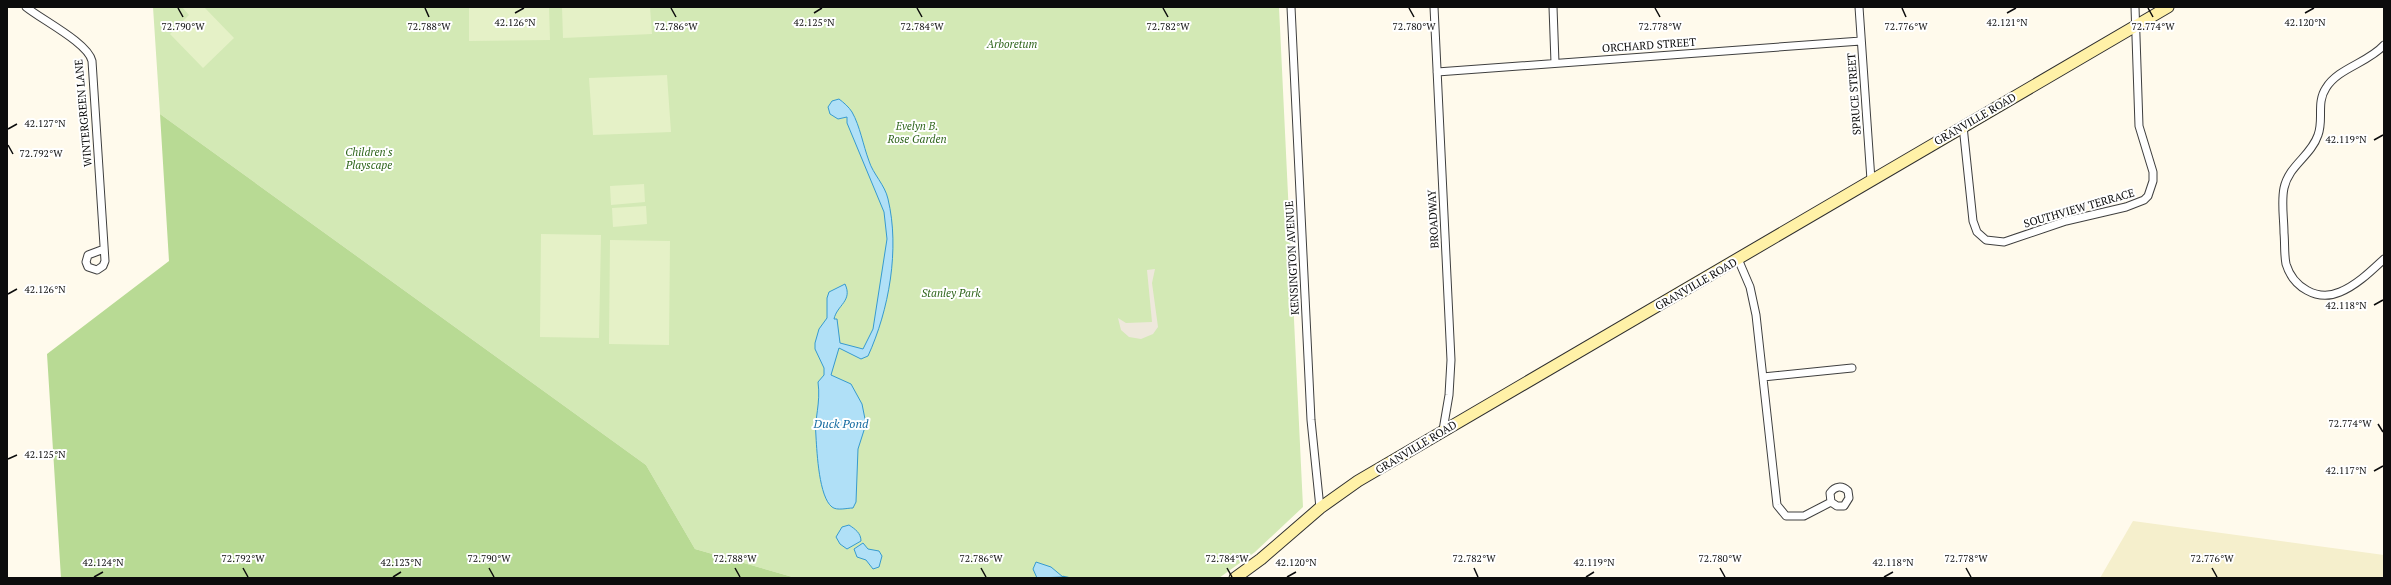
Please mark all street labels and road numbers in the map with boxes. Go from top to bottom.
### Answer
street label: ORCHARD STREET [1602,35,1697,55]
street label: SPRUCE STREET [1844,52,1864,136]
street label: WINTERGREEN LANE [71,59,95,167]
street label: GRANVILLE ROAD [1932,90,2019,148]
street label: SOUTHVIEW TERRACE [2022,185,2136,231]
street label: BROADWAY [1424,188,1442,249]
street label: KENSINGTON AVENUE [1282,201,1302,315]
street label: GRANVILLE ROAD [1653,255,1740,313]
street label: GRANVILLE ROAD [1373,417,1459,477]

